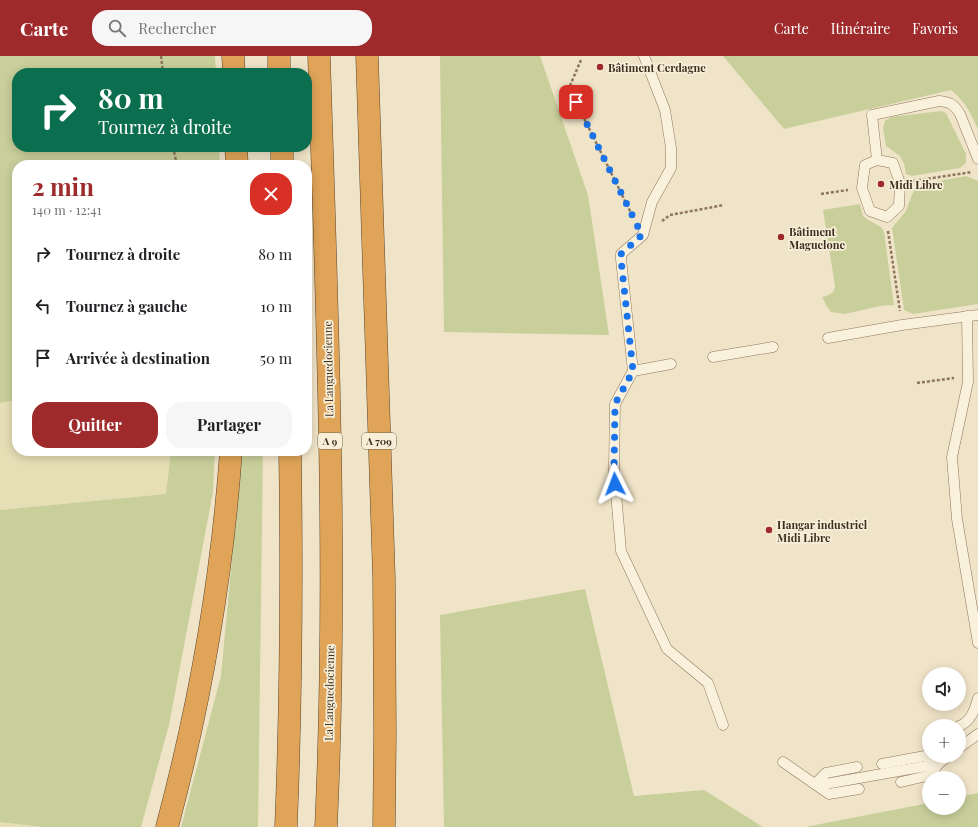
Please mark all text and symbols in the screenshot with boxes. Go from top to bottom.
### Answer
search box [92,10,372,46]
text: Carte [20,15,68,41]
icon: search [106,17,128,39]
text: Rechercher [138,18,216,38]
text: Carte [774,19,809,38]
text: Itinéraire [831,19,890,38]
text: Favoris [912,19,958,38]
place label: Bâtiment Cerdagne [608,60,706,75]
marker: Bâtiment Cerdagne [595,62,605,72]
text: 80 m [98,79,164,116]
icon: right [32,84,84,136]
pin [559,85,593,119]
icon: arrive [565,91,587,113]
text: Tournez à droite [98,115,232,139]
text: 2 min [32,170,94,202]
button: close [250,173,292,215]
place label: Midi Libre [889,177,943,192]
marker: Midi Libre [876,179,886,189]
text: 140 m · 12:41 [32,201,101,218]
place label: Bâtiment Maguelone [789,224,845,252]
marker: Bâtiment Maguelone [776,232,786,242]
icon: right [32,243,54,265]
text: Tournez à droite [66,244,180,264]
text: 80 m [258,244,292,264]
icon: left [32,295,54,317]
text: Tournez à gauche [66,296,188,316]
text: 10 m [260,296,292,316]
street label: La Languedocienne [320,320,336,417]
icon: arrive [32,347,54,369]
text: Arrivée à destination [66,348,210,368]
text: 50 m [260,348,292,368]
button: Quitter [32,402,158,448]
button: Partager [166,402,292,448]
road number: A 9 [318,433,342,449]
road number: A 709 [362,433,396,449]
position arrow [594,463,636,505]
place label: Hangar industriel Midi Libre [777,517,868,545]
marker: Hangar industriel Midi Libre [764,525,774,535]
street label: La Languedocienne [321,644,337,741]
map controls [922,667,966,815]
button: sound [922,667,966,711]
button: + [922,719,966,763]
button: − [922,771,966,815]

